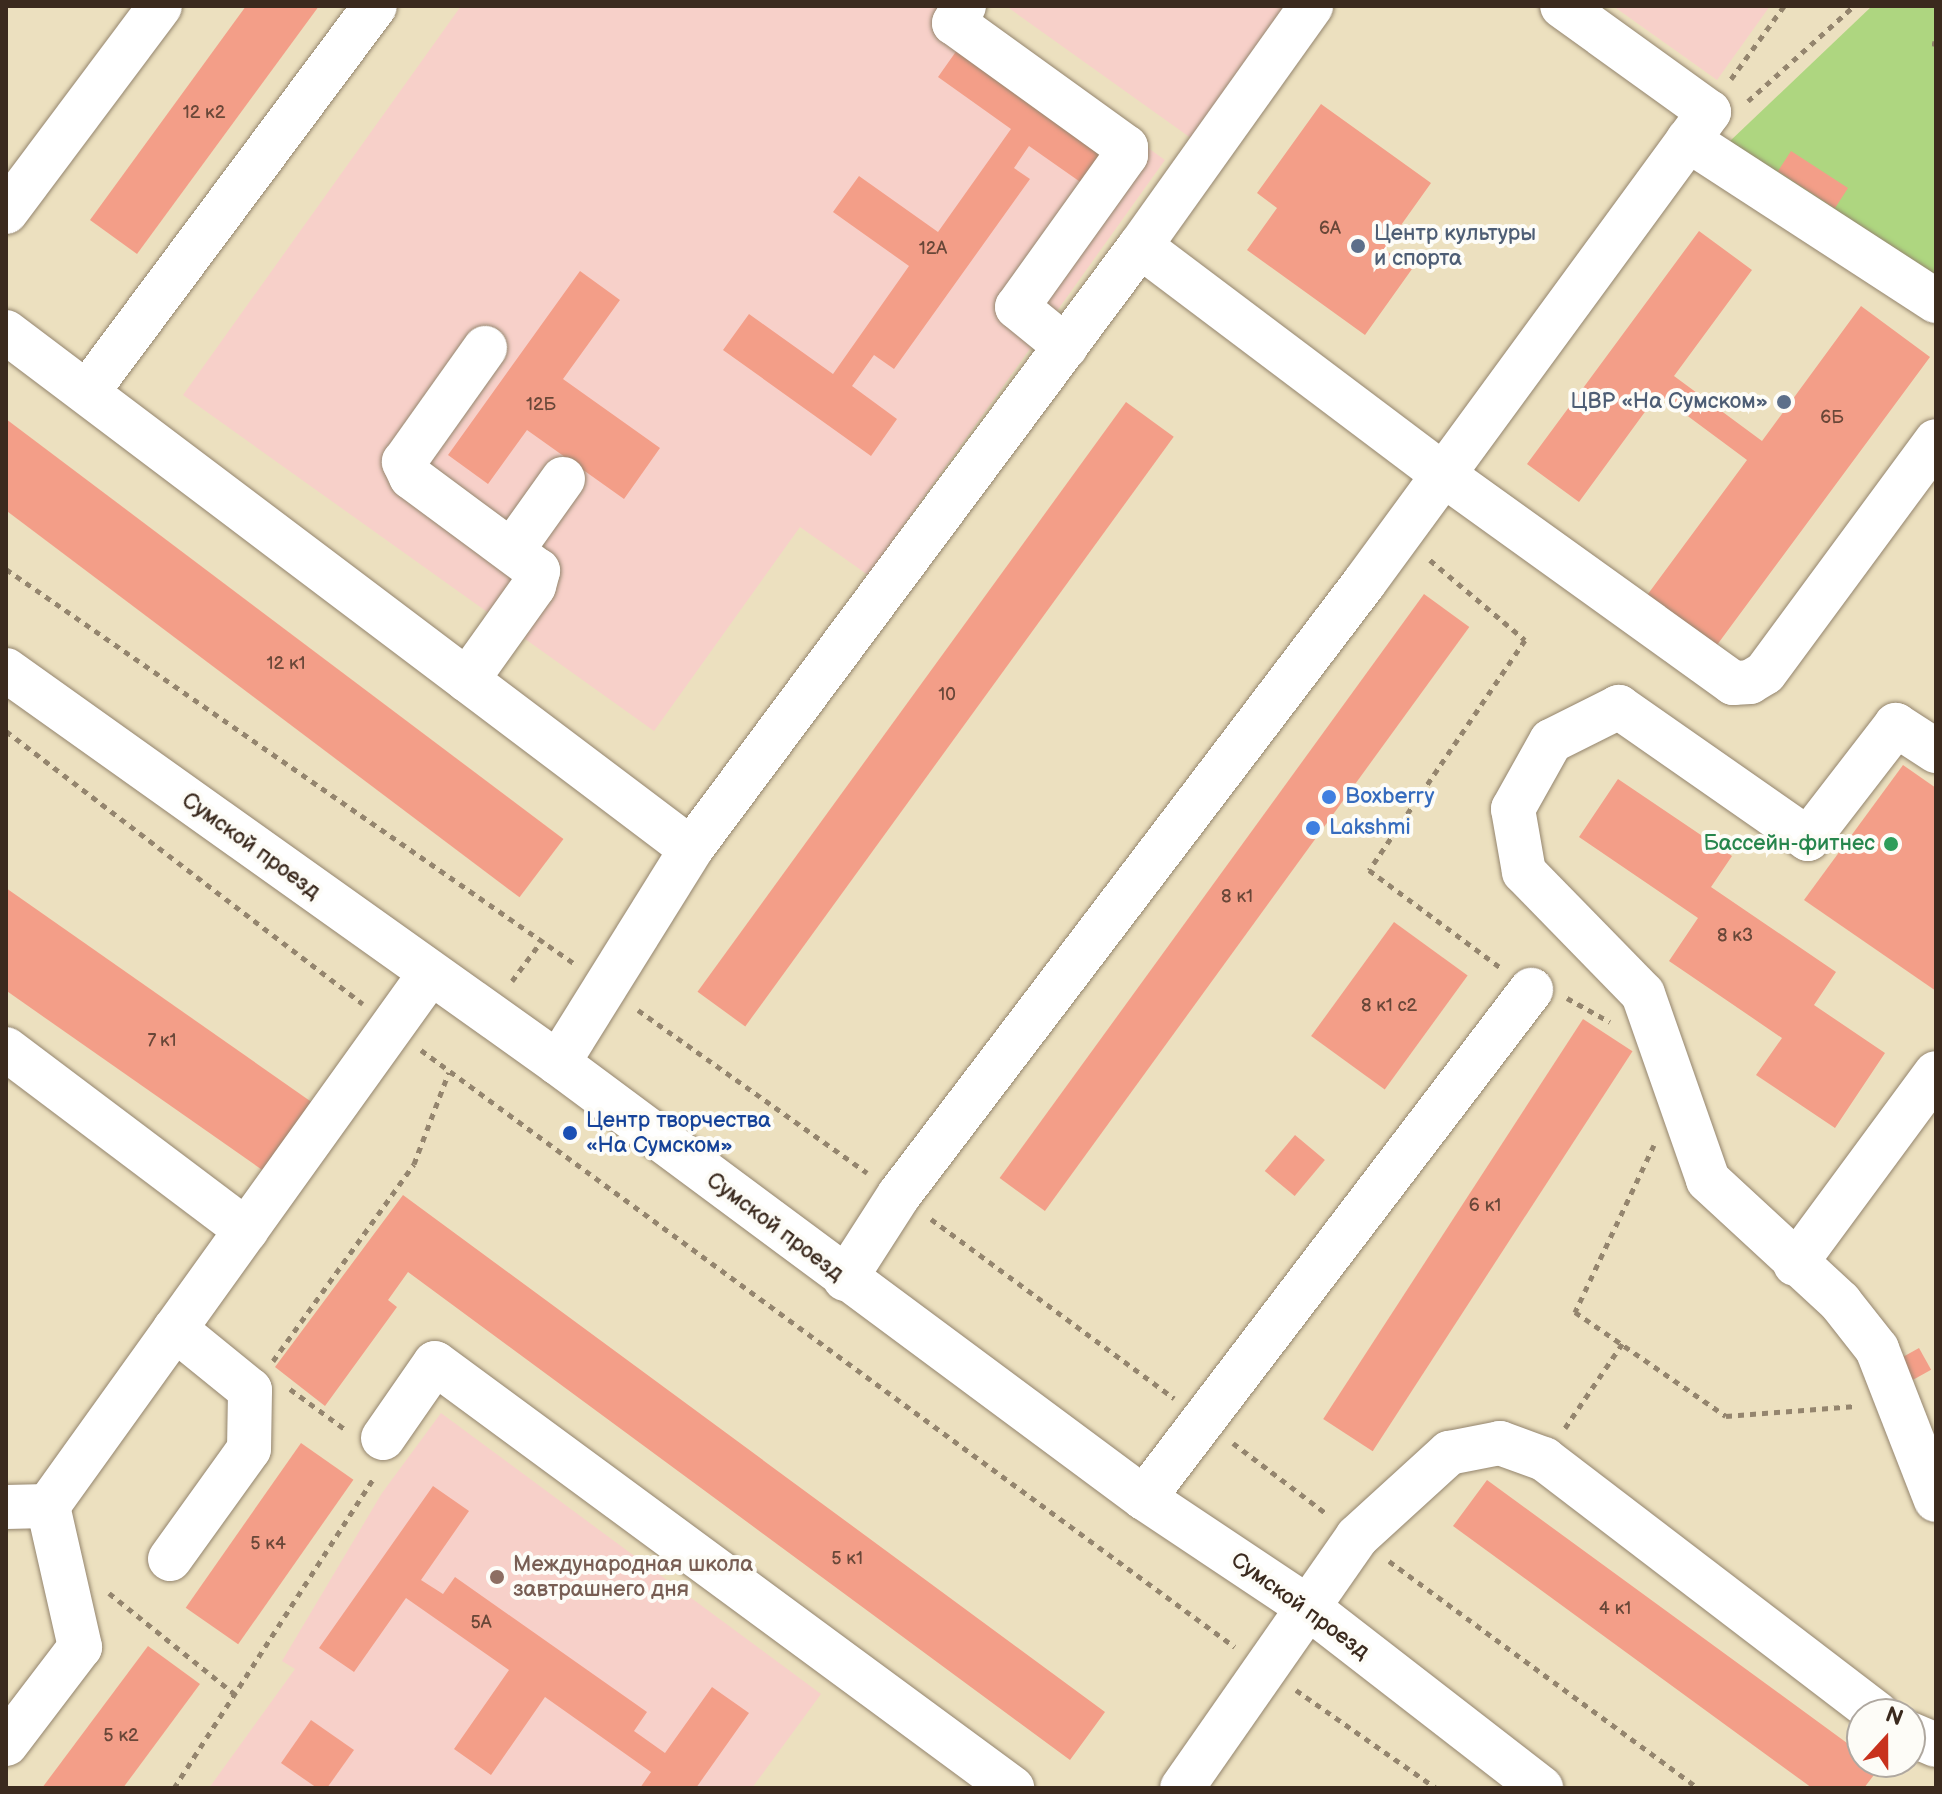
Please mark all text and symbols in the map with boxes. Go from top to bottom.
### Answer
house number: 12 к2 [183,102,225,124]
house number: 6А [1319,218,1341,240]
place label: Центр культуры и спорта [1374,220,1536,272]
marker: Центр культуры и спорта [1349,237,1367,255]
house number: 12А [919,238,947,260]
place label: ЦВР «На Сумском» [1571,389,1768,415]
marker: ЦВР «На Сумском» [1775,393,1793,411]
house number: 12Б [526,394,556,416]
house number: 6Б [1820,407,1844,429]
house number: 12 к1 [267,653,305,675]
house number: 10 [938,684,956,706]
place label: Boxberry [1345,784,1435,810]
street label: Сумской проезд [177,787,325,905]
marker: Boxberry [1320,788,1338,806]
place label: Lakshmi [1329,815,1411,841]
marker: Lakshmi [1304,819,1322,837]
place label: Бассейн-фитнес [1703,831,1875,857]
marker: Бассейн-фитнес [1882,835,1900,853]
house number: 8 к1 [1221,886,1253,908]
house number: 8 к3 [1717,925,1753,947]
house number: 8 к1 с2 [1361,995,1417,1017]
house number: 7 к1 [147,1030,177,1052]
place label: Центр творчества «На Сумском» [586,1107,771,1158]
marker: Центр творчества «На Сумском» [561,1124,579,1142]
street label: Сумской проезд [701,1167,849,1287]
house number: 6 к1 [1469,1195,1501,1217]
house number: 5 к4 [250,1533,286,1555]
street label: Сумской проезд [1226,1547,1374,1665]
house number: 5 к1 [831,1548,863,1570]
place label: Международная школа завтрашнего дня [513,1551,753,1602]
marker: Международная школа завтрашнего дня [488,1568,506,1586]
house number: 4 к1 [1599,1598,1631,1620]
house number: 5А [470,1612,492,1634]
north arrow [1846,1698,1926,1778]
text: N [1882,1701,1907,1733]
house number: 5 к2 [103,1725,139,1747]

